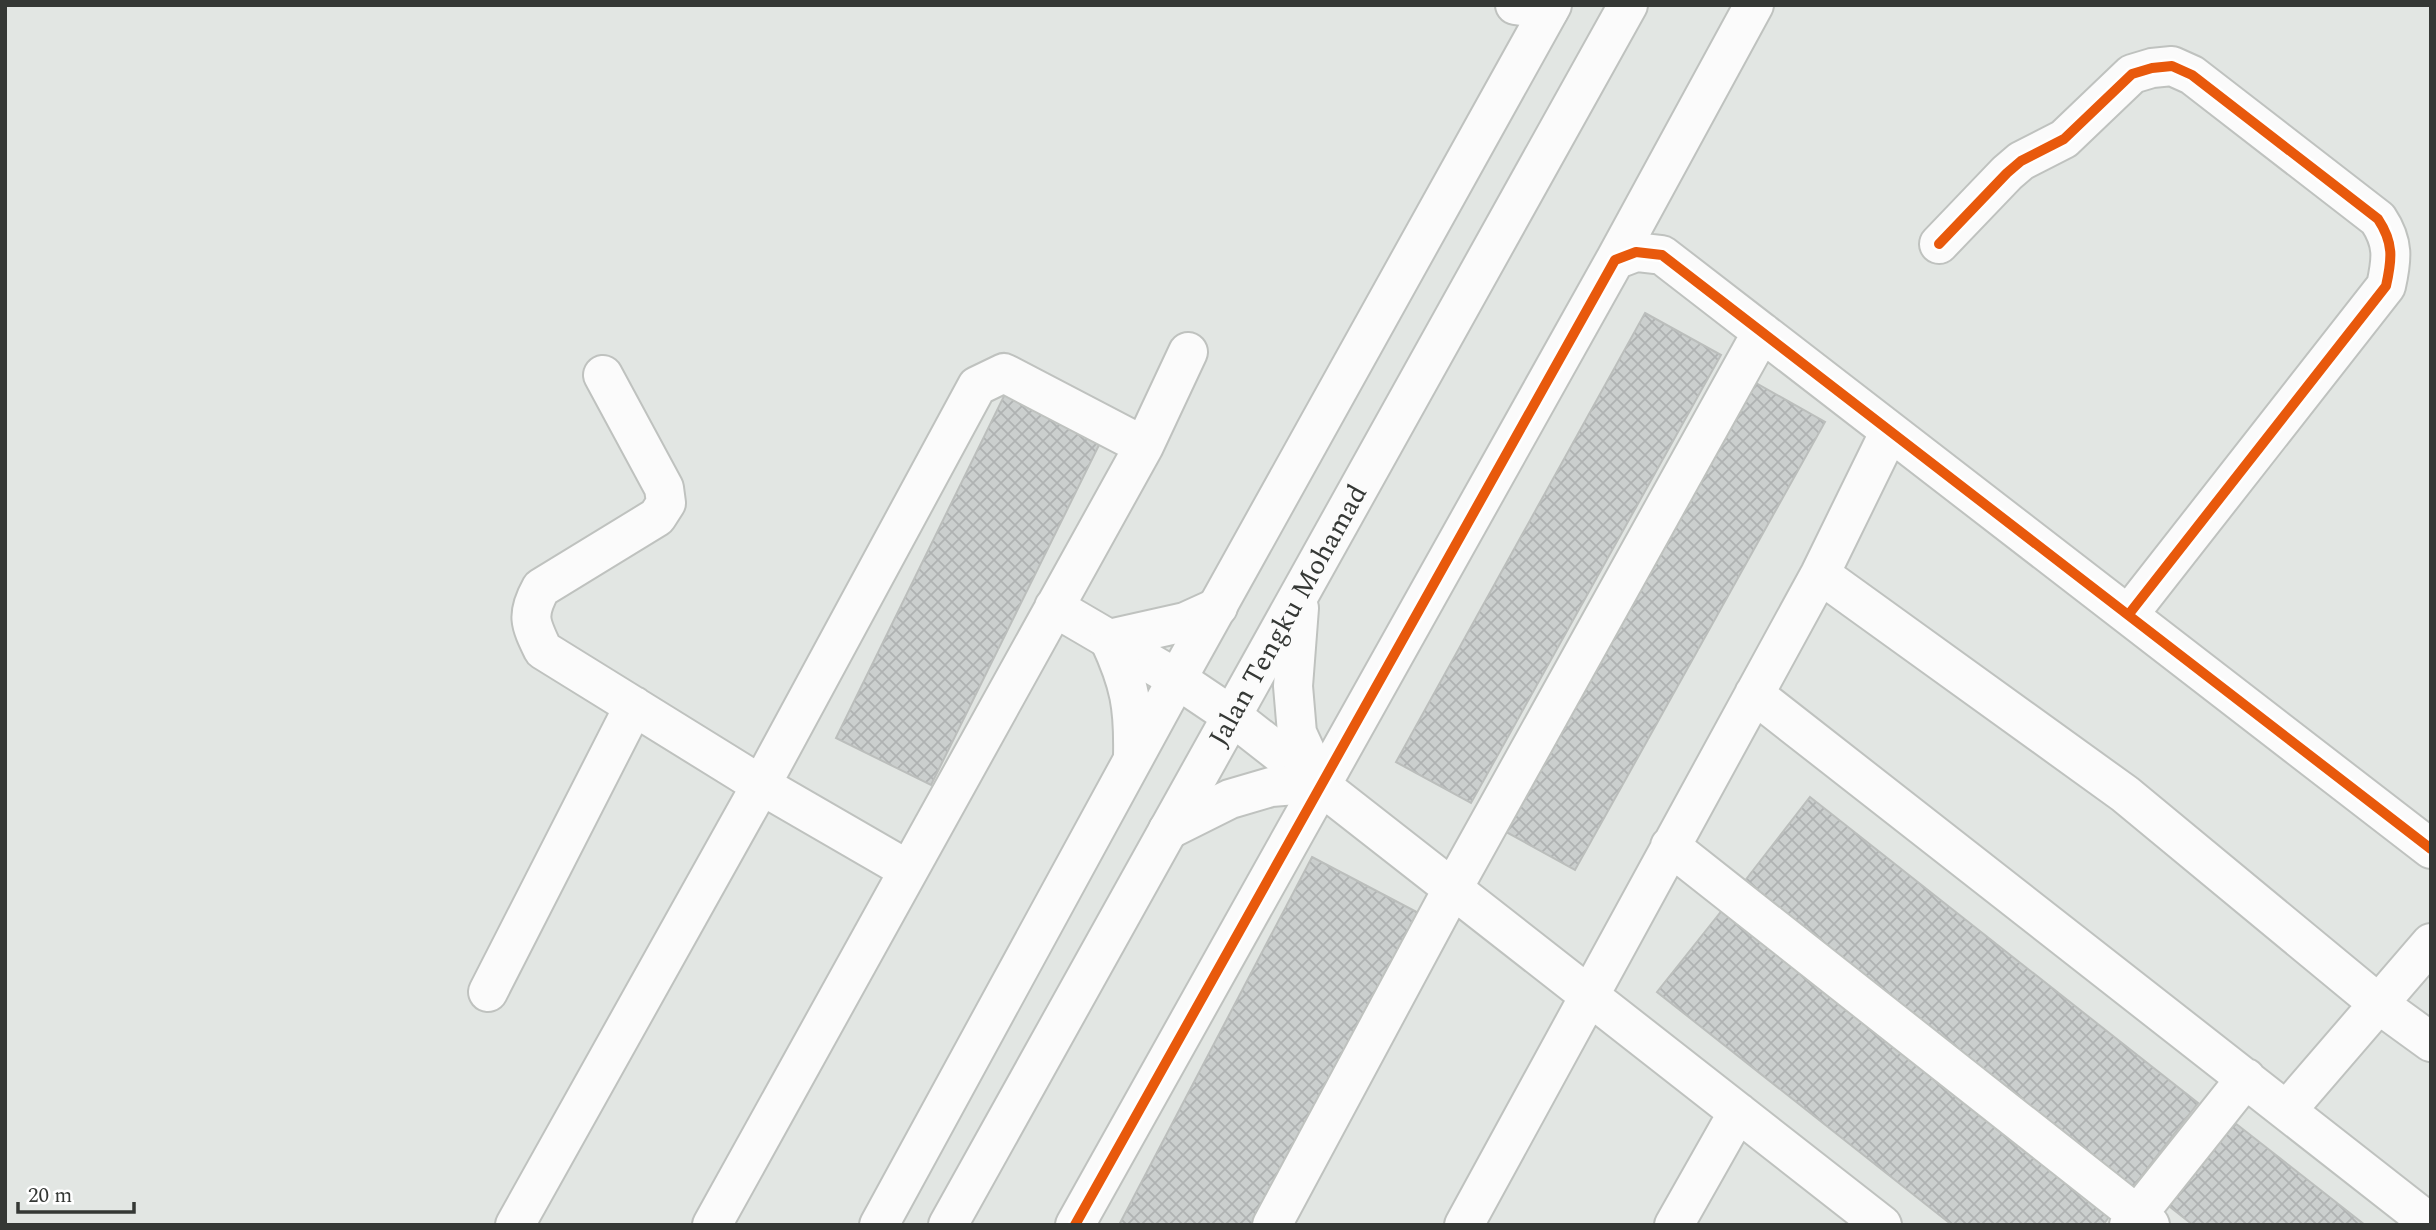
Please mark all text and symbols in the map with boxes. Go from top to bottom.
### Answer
street label: Jalan Tengku Mohamad [1197,476,1378,754]
scale bar [18,1170,133,1214]
text: 20 m [28,1180,72,1212]

